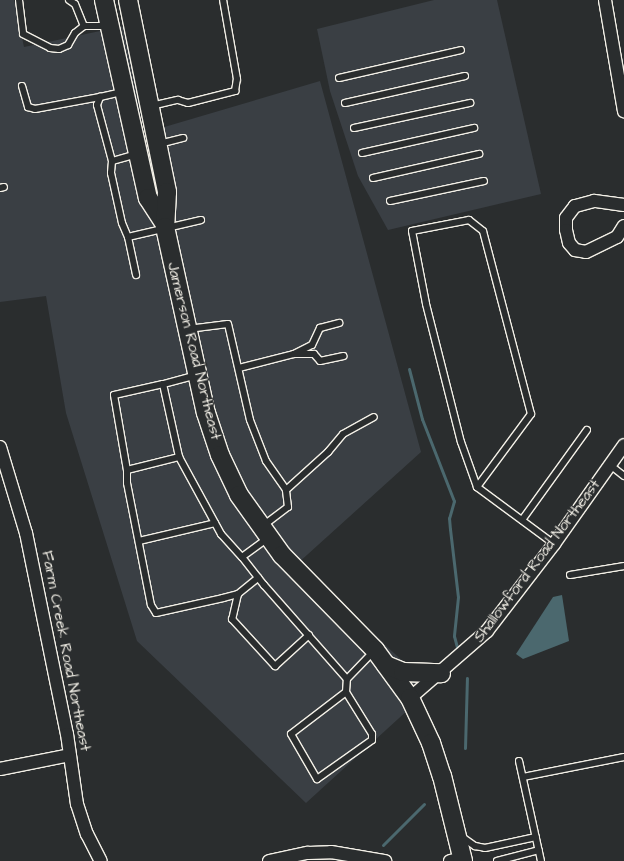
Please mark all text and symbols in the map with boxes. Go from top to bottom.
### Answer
street label: Jamerson Road Northeast [163,260,225,442]
street label: Shallowford Road Northeast [470,476,604,646]
street label: Farm Creek Road Northeast [38,549,94,753]

